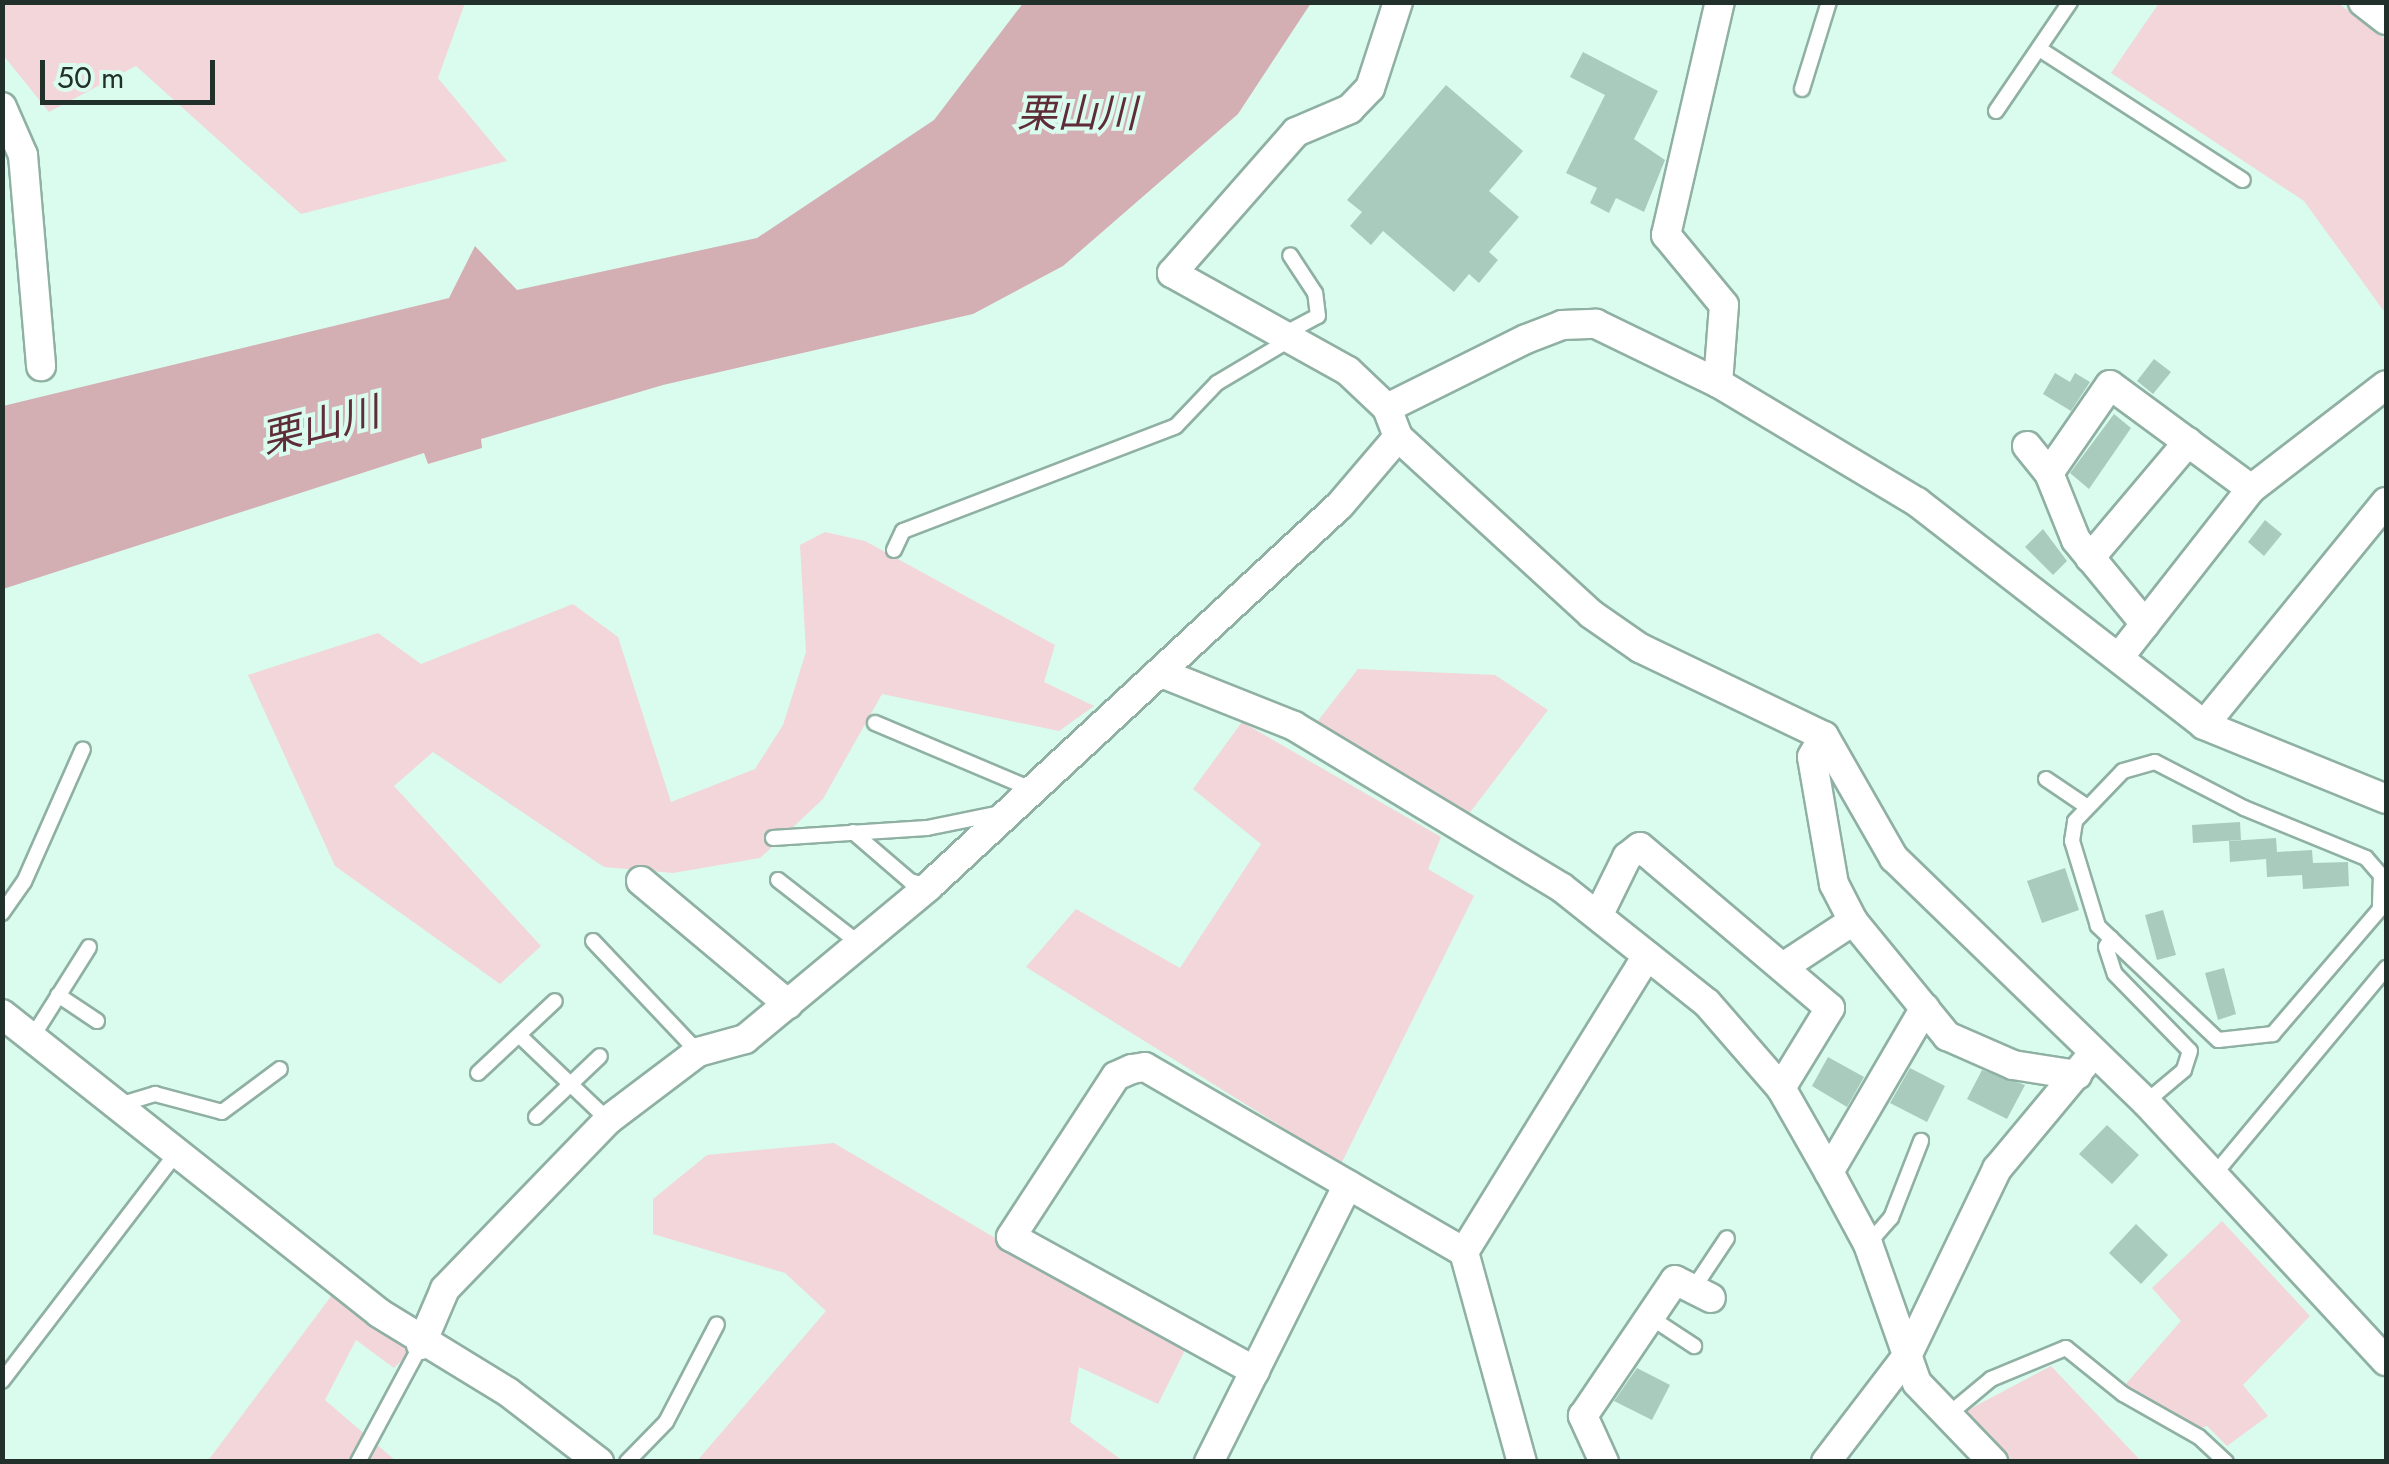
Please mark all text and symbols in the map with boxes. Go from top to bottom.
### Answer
scale bar [45,40,220,102]
text: 50 m [57,56,124,99]
water label: 栗山川 [1017,89,1137,137]
water label: 栗山川 [256,387,384,463]

